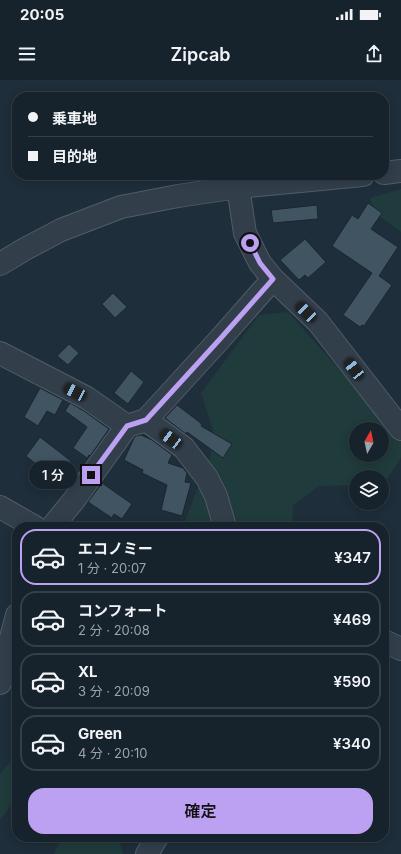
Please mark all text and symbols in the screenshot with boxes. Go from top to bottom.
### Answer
text: 20:05 [20,5,64,24]
icon: menu [16,43,38,65]
icon: share [363,43,385,65]
text: Zipcab [171,44,230,65]
text: 乗車地 [52,109,97,128]
text: 目的地 [52,147,97,166]
route start [241,234,259,252]
car [293,299,319,325]
car [342,356,366,382]
car [62,381,88,403]
north arrow [349,422,389,462]
map controls [349,422,389,510]
car [158,427,184,451]
callout: 1 分 [29,461,77,489]
route end [82,466,100,484]
text: 1 分 [42,467,64,483]
button: layers [349,470,389,510]
icon: car [30,539,66,575]
text: エコノミー [78,539,153,558]
text: ¥347 [334,548,371,567]
text: 1 分 · 20:07 [78,560,146,576]
icon: car [30,601,66,637]
text: コンフォート [78,601,168,620]
text: ¥469 [333,610,371,629]
text: 2 分 · 20:08 [78,622,150,638]
text: XL [78,662,98,681]
icon: car [30,663,66,699]
text: ¥590 [334,672,371,691]
text: 3 分 · 20:09 [78,683,150,699]
text: Green [78,724,122,743]
icon: car [30,725,66,761]
text: ¥340 [333,734,371,753]
text: 4 分 · 20:10 [78,745,147,761]
button: 確定 [28,788,373,834]

